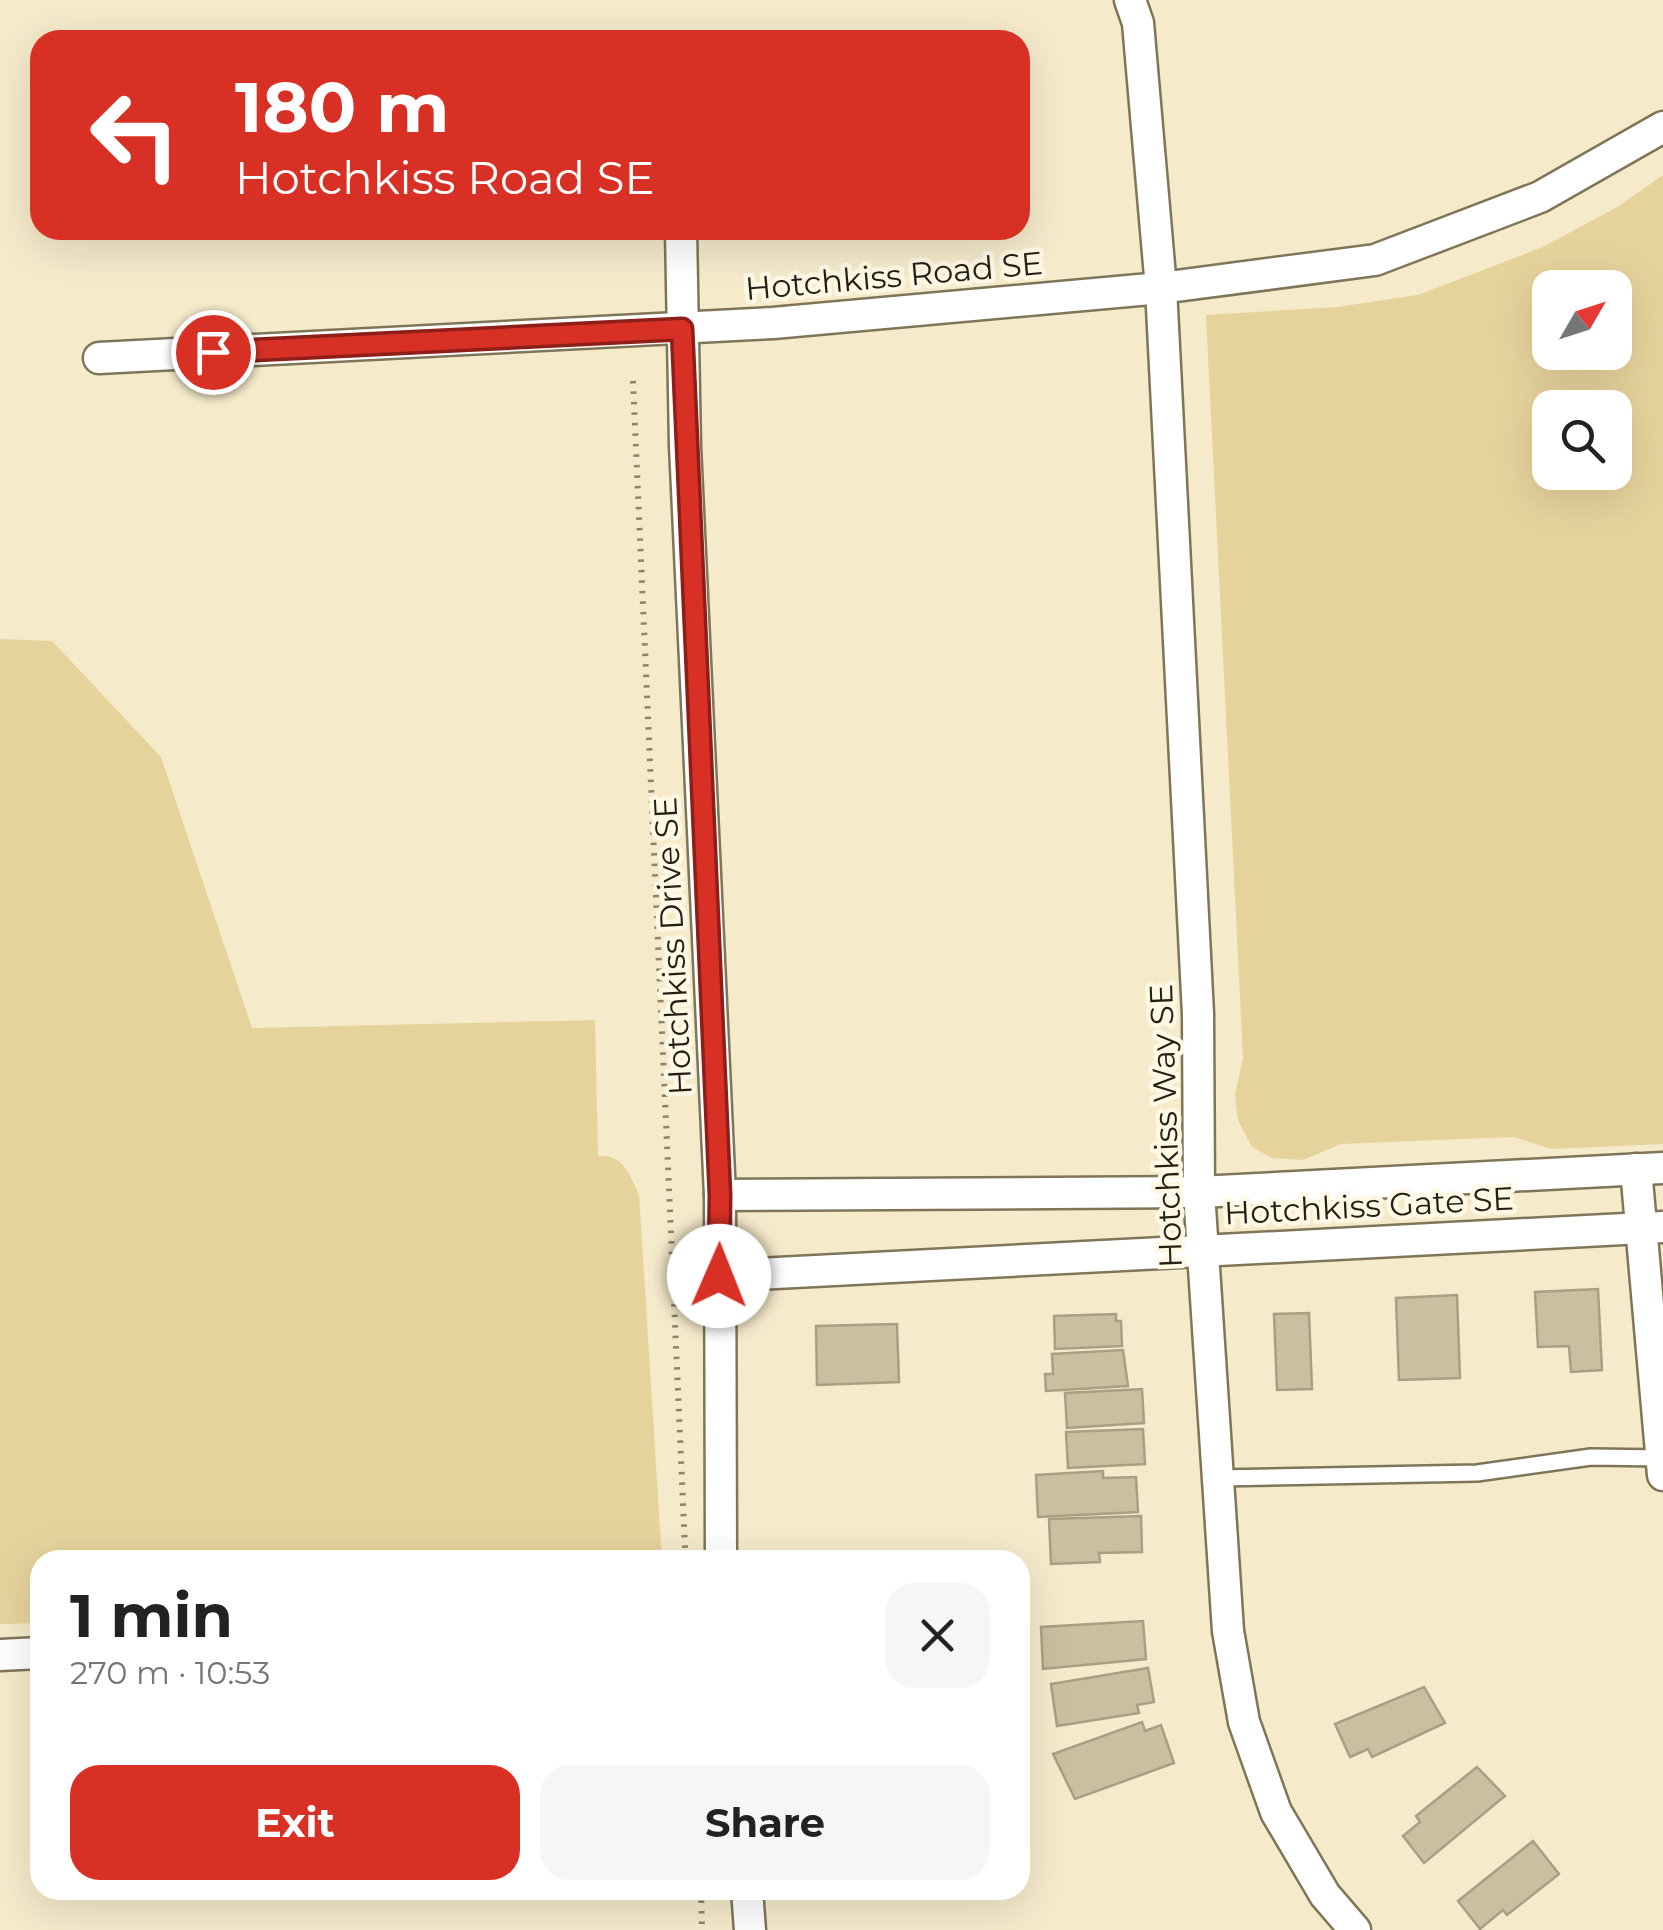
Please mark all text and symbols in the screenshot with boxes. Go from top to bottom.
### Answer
text: 180 m [235,64,449,150]
icon: left [70,70,200,200]
text: Hotchkiss Road SE [235,150,655,205]
street label: Hotchkiss Road SE [744,243,1044,308]
north arrow [1532,270,1632,370]
map controls [1532,270,1632,490]
pin [171,310,256,395]
icon: arrive [186,325,241,380]
button: search [1532,390,1632,490]
street label: Hotchkiss Drive SE [645,796,700,1096]
street label: Hotchkiss Way SE [1141,983,1190,1269]
street label: Hotchkiss Gate SE [1223,1178,1515,1233]
position arrow [667,1224,771,1328]
text: 1 min [70,1579,233,1652]
button: close [885,1583,990,1688]
text: 270 m · 10:53 [70,1653,270,1692]
button: Exit [70,1765,520,1880]
button: Share [540,1765,990,1880]

